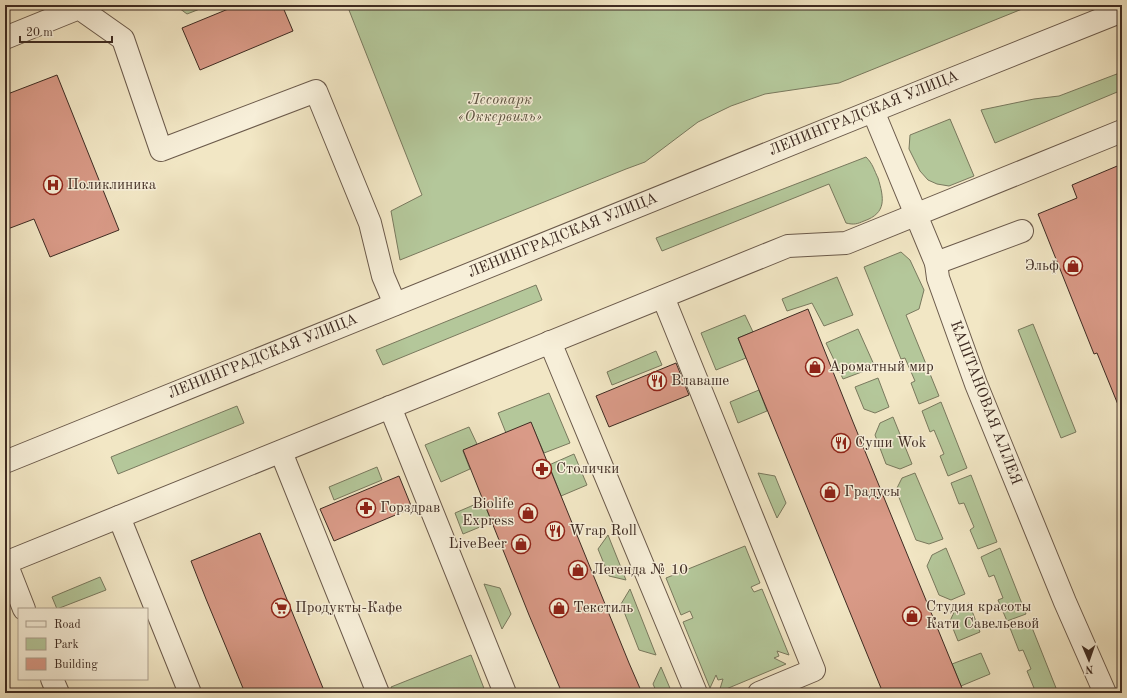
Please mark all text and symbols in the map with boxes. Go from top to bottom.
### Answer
scale bar [20,18,112,44]
text: 20 m [26,27,53,39]
street label: ЛЕНИНГРАДСКАЯ УЛИЦА [767,69,961,159]
park label: Лесопарк «Оккервиль» [458,93,542,125]
hospital icon: Поликлиника [42,174,64,196]
place label: Поликлиника [67,178,157,193]
street label: ЛЕНИНГРАДСКАЯ УЛИЦА [466,191,660,281]
shop icon: Эльф [1062,255,1084,277]
place label: Эльф [1025,259,1059,274]
street label: ЛЕНИНГРАДСКАЯ УЛИЦА [166,312,360,402]
street label: КАШТАНОВАЯ АЛЛЕЯ [947,319,1023,487]
shop icon: Ароматный мир [804,356,826,378]
place label: Ароматный мир [829,360,934,375]
restaurant icon: Влаваше [646,370,668,392]
place label: Влаваше [671,374,729,389]
restaurant icon: Суши Wok [830,432,852,454]
place label: Суши Wok [855,436,927,451]
pharmacy icon: Столички [531,458,553,480]
place label: Столички [556,462,619,477]
shop icon: Градусы [819,481,841,503]
place label: Градусы [844,485,900,500]
pharmacy icon: Горздрав [355,497,377,519]
place label: Biolife Express [462,497,514,529]
place label: Горздрав [380,501,440,516]
shop icon: Biolife Express [517,502,539,524]
restaurant icon: Wrap Roll [544,520,566,542]
place label: Wrap Roll [569,524,637,539]
shop icon: LiveBeer [510,533,532,555]
place label: LiveBeer [448,537,507,552]
shop icon: Легенда № 10 [567,559,589,581]
place label: Легенда № 10 [592,563,688,578]
supermarket icon: Продукты-Кафе [270,597,292,619]
shop icon: Текстиль [548,597,570,619]
place label: Студия красоты Кати Савельевой [926,600,1039,632]
place label: Продукты-Кафе [295,601,402,616]
place label: Текстиль [573,601,633,616]
shop icon: Студия красоты Кати Савельевой [901,605,923,627]
legend [18,608,148,680]
text: Road [54,619,81,631]
text: Park [54,639,79,651]
north arrow [1069,640,1109,680]
text: Building [54,659,98,671]
text: N [1084,663,1094,674]

